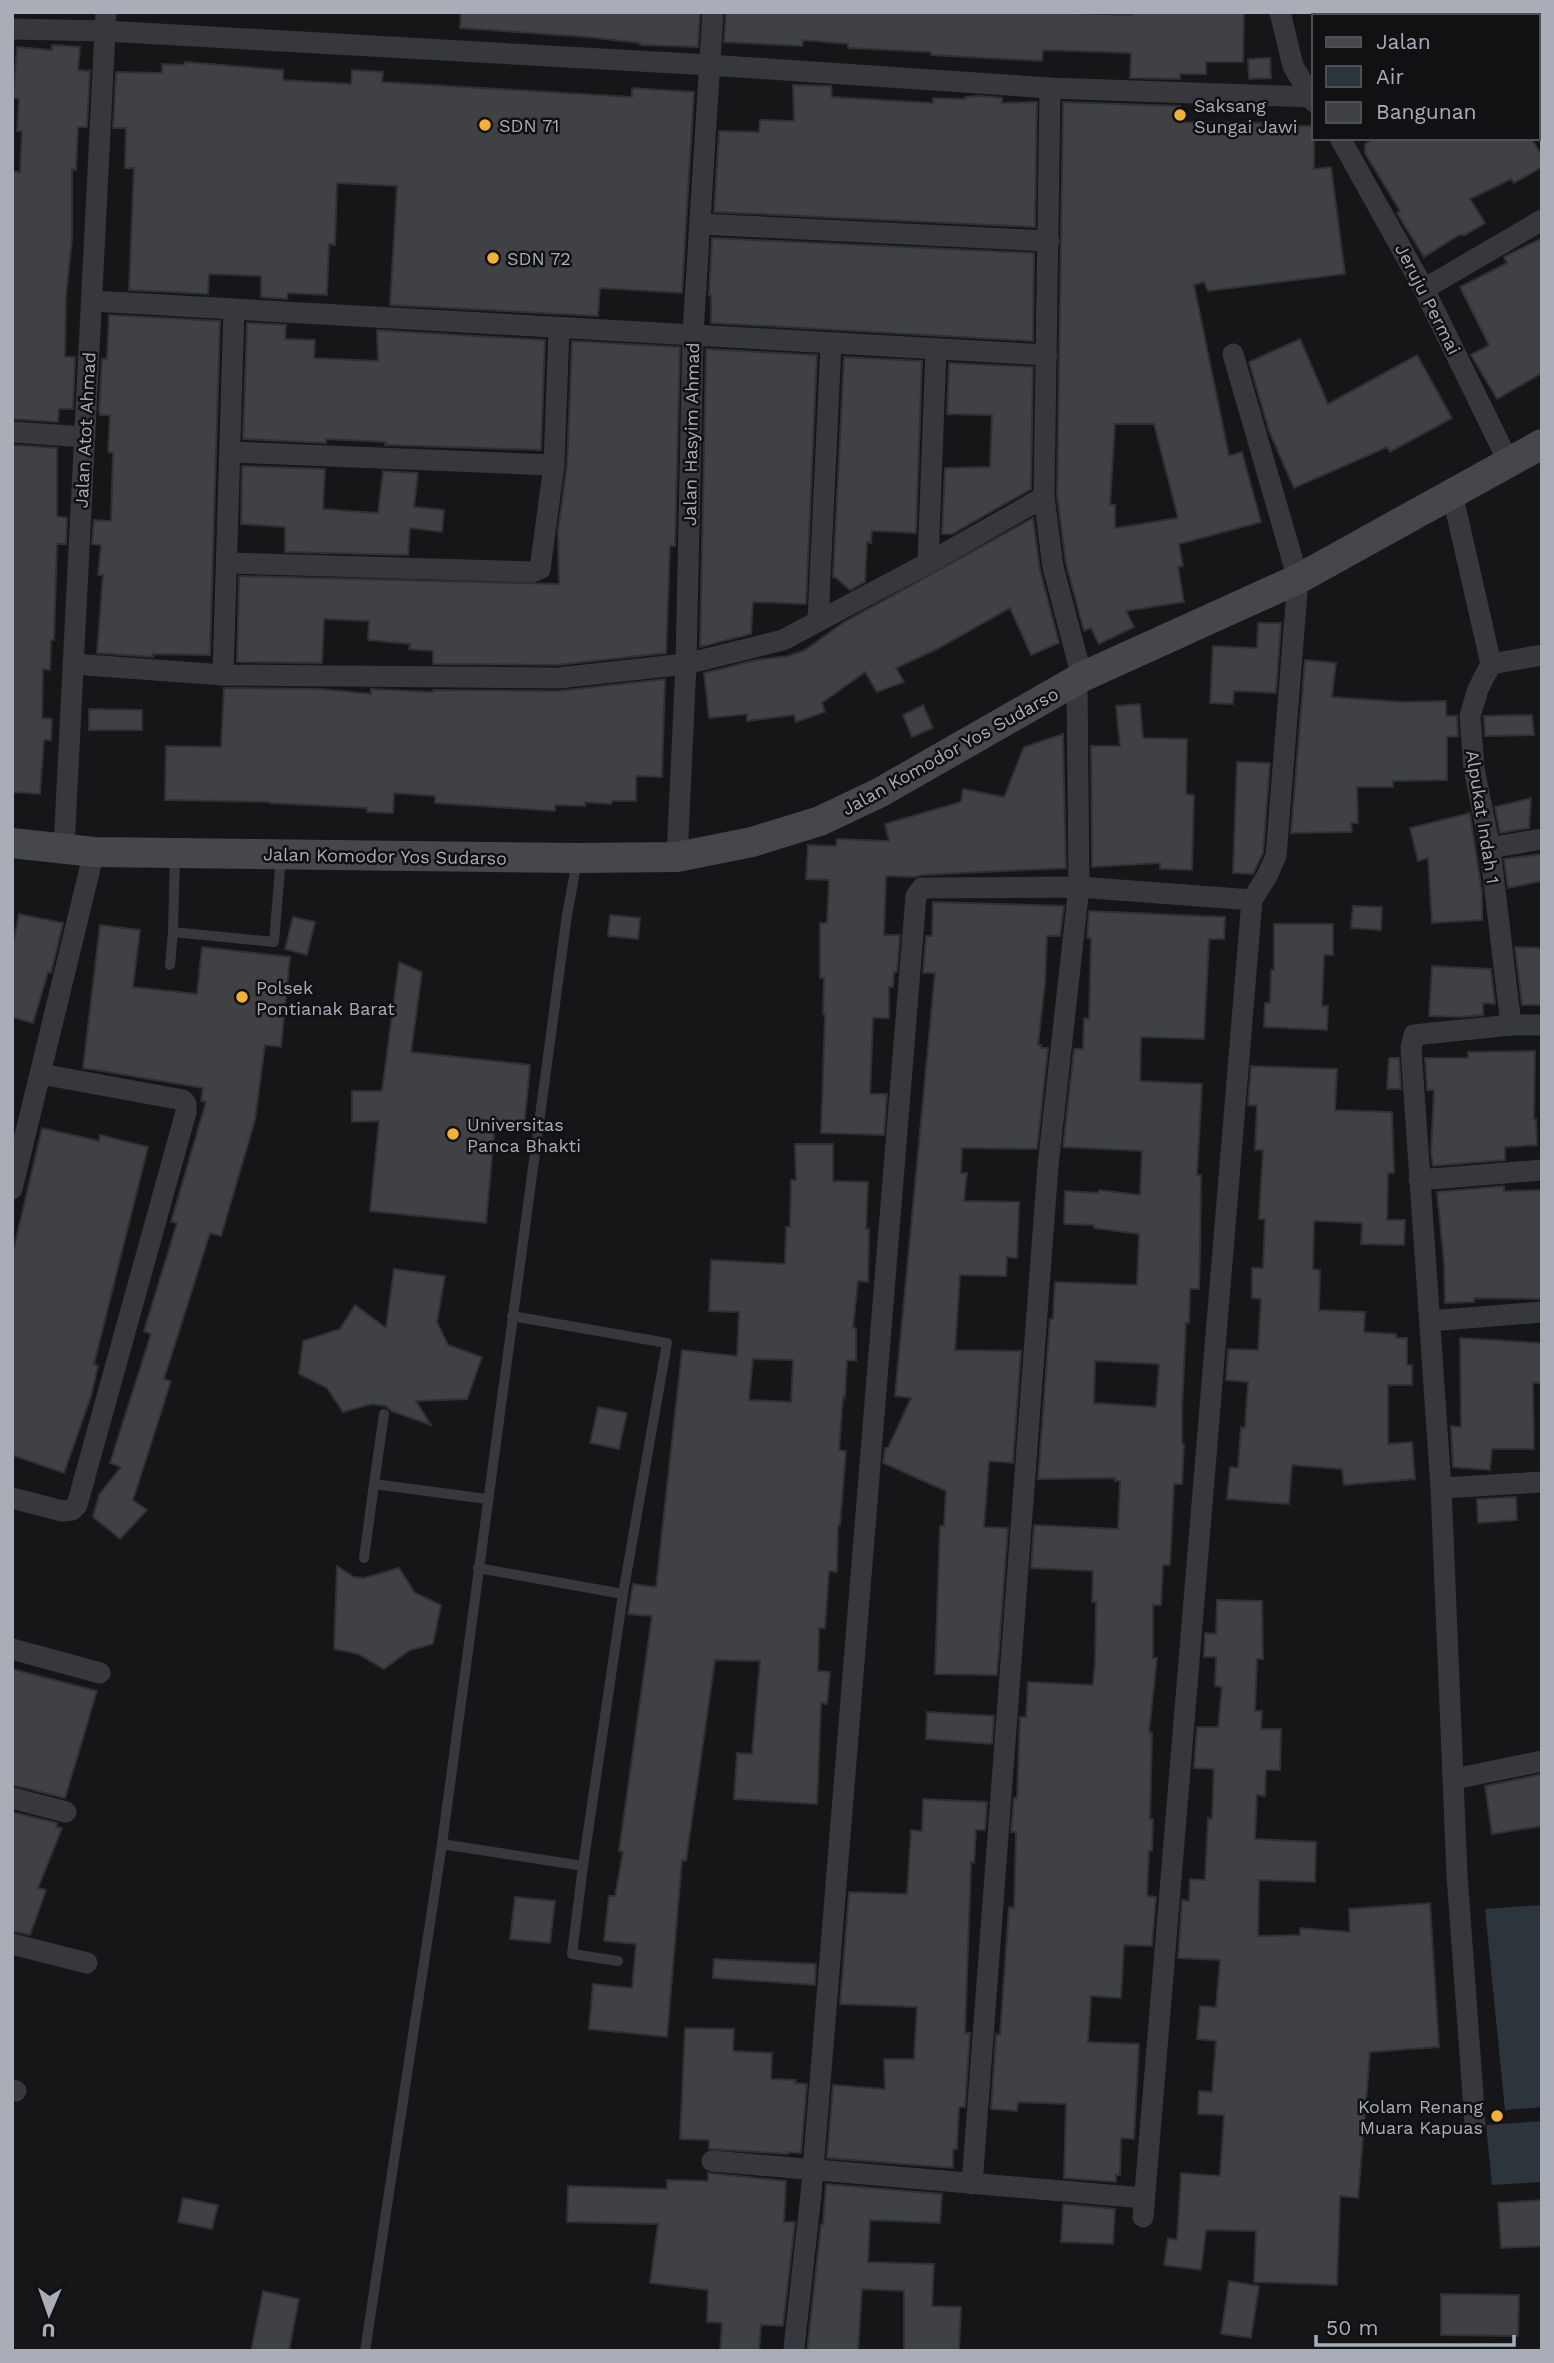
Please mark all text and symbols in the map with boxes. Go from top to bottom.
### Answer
legend [1312,14,1540,140]
text: Jalan [1376,29,1431,54]
text: Air [1376,64,1404,89]
place label: Saksang Sungai Jawi [1194,95,1298,137]
text: Bangunan [1376,99,1477,124]
marker: Saksang Sungai Jawi [1172,107,1188,123]
place label: SDN 71 [499,115,559,136]
marker: SDN 71 [477,117,493,133]
street label: Jeruju Permai [1391,240,1465,358]
place label: SDN 72 [507,248,571,269]
marker: SDN 72 [485,250,501,266]
street label: Jalan Hasyim Ahmad [679,342,703,526]
street label: Jalan Atot Ahmad [70,351,100,509]
street label: Jalan Komodor Yos Sudarso [838,683,1062,819]
street label: Alpukat Indah 1 [1462,749,1504,885]
street label: Jalan Komodor Yos Sudarso [263,843,507,869]
place label: Polsek Pontianak Barat [256,977,395,1019]
marker: Polsek Pontianak Barat [234,989,250,1005]
place label: Universitas Panca Bhakti [467,1114,581,1156]
marker: Universitas Panca Bhakti [445,1126,461,1142]
place label: Kolam Renang Muara Kapuas [1358,2096,1483,2138]
marker: Kolam Renang Muara Kapuas [1489,2108,1505,2124]
north arrow [14,2279,84,2349]
scale bar [1316,2304,1514,2348]
text: 50 m [1326,2315,1378,2340]
text: U [41,2319,56,2342]

